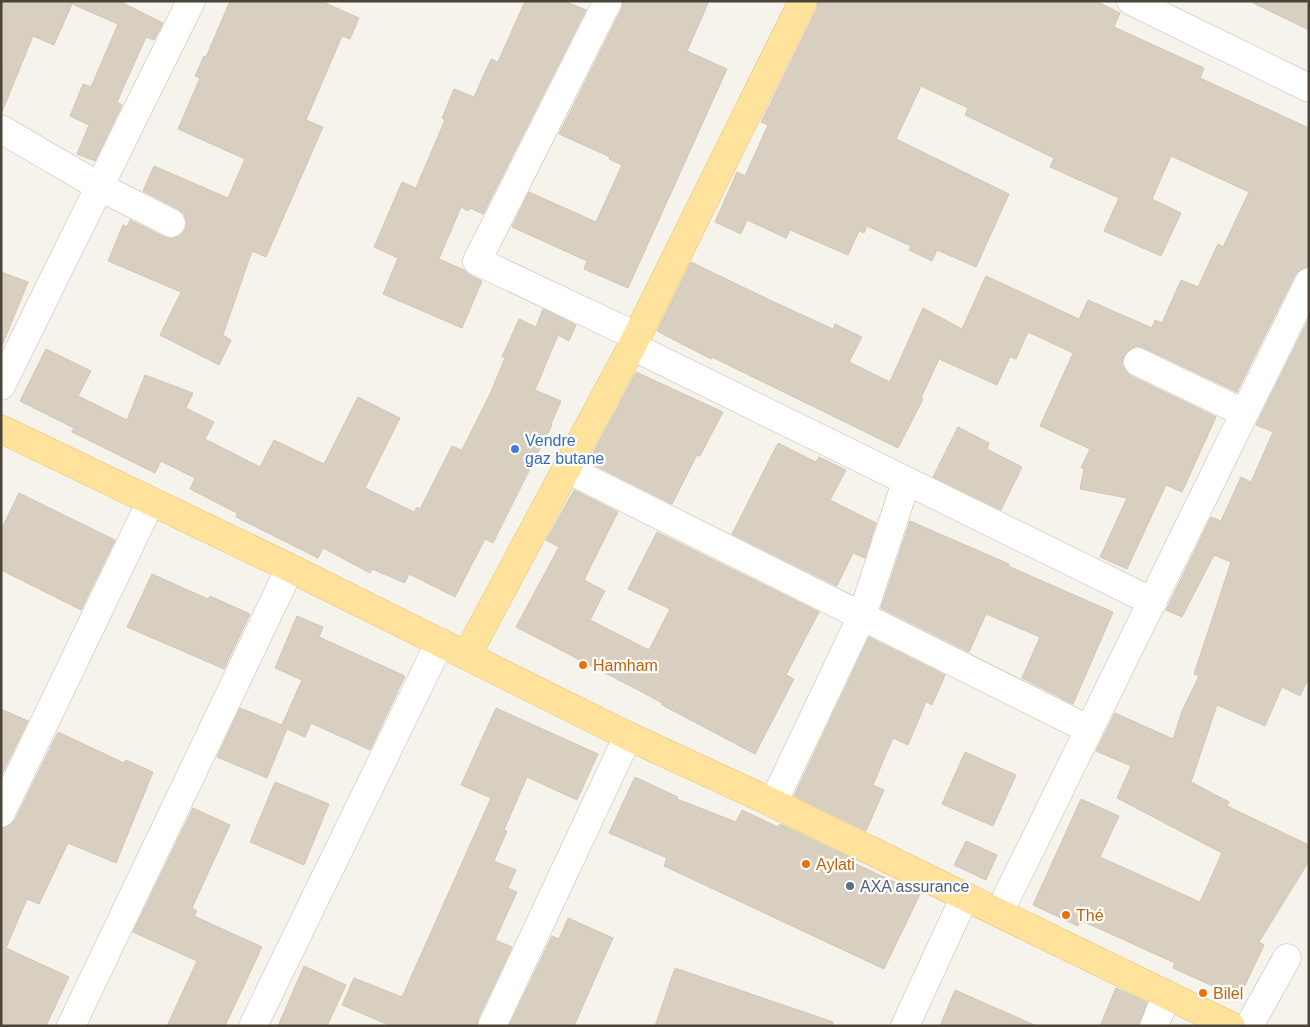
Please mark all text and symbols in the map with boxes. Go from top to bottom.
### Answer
place label: Vendre gaz butane [525,432,604,467]
marker: Vendre gaz butane [509,443,521,455]
place label: Hamham [593,657,658,674]
marker: Hamham [577,659,589,671]
place label: Aylati [816,856,855,873]
marker: Aylati [800,858,812,870]
place label: AXA assurance [860,878,970,895]
marker: AXA assurance [844,880,856,892]
place label: Thé [1076,907,1104,924]
marker: Thé [1060,909,1072,921]
place label: Bilel [1213,985,1243,1002]
marker: Bilel [1197,987,1209,999]

